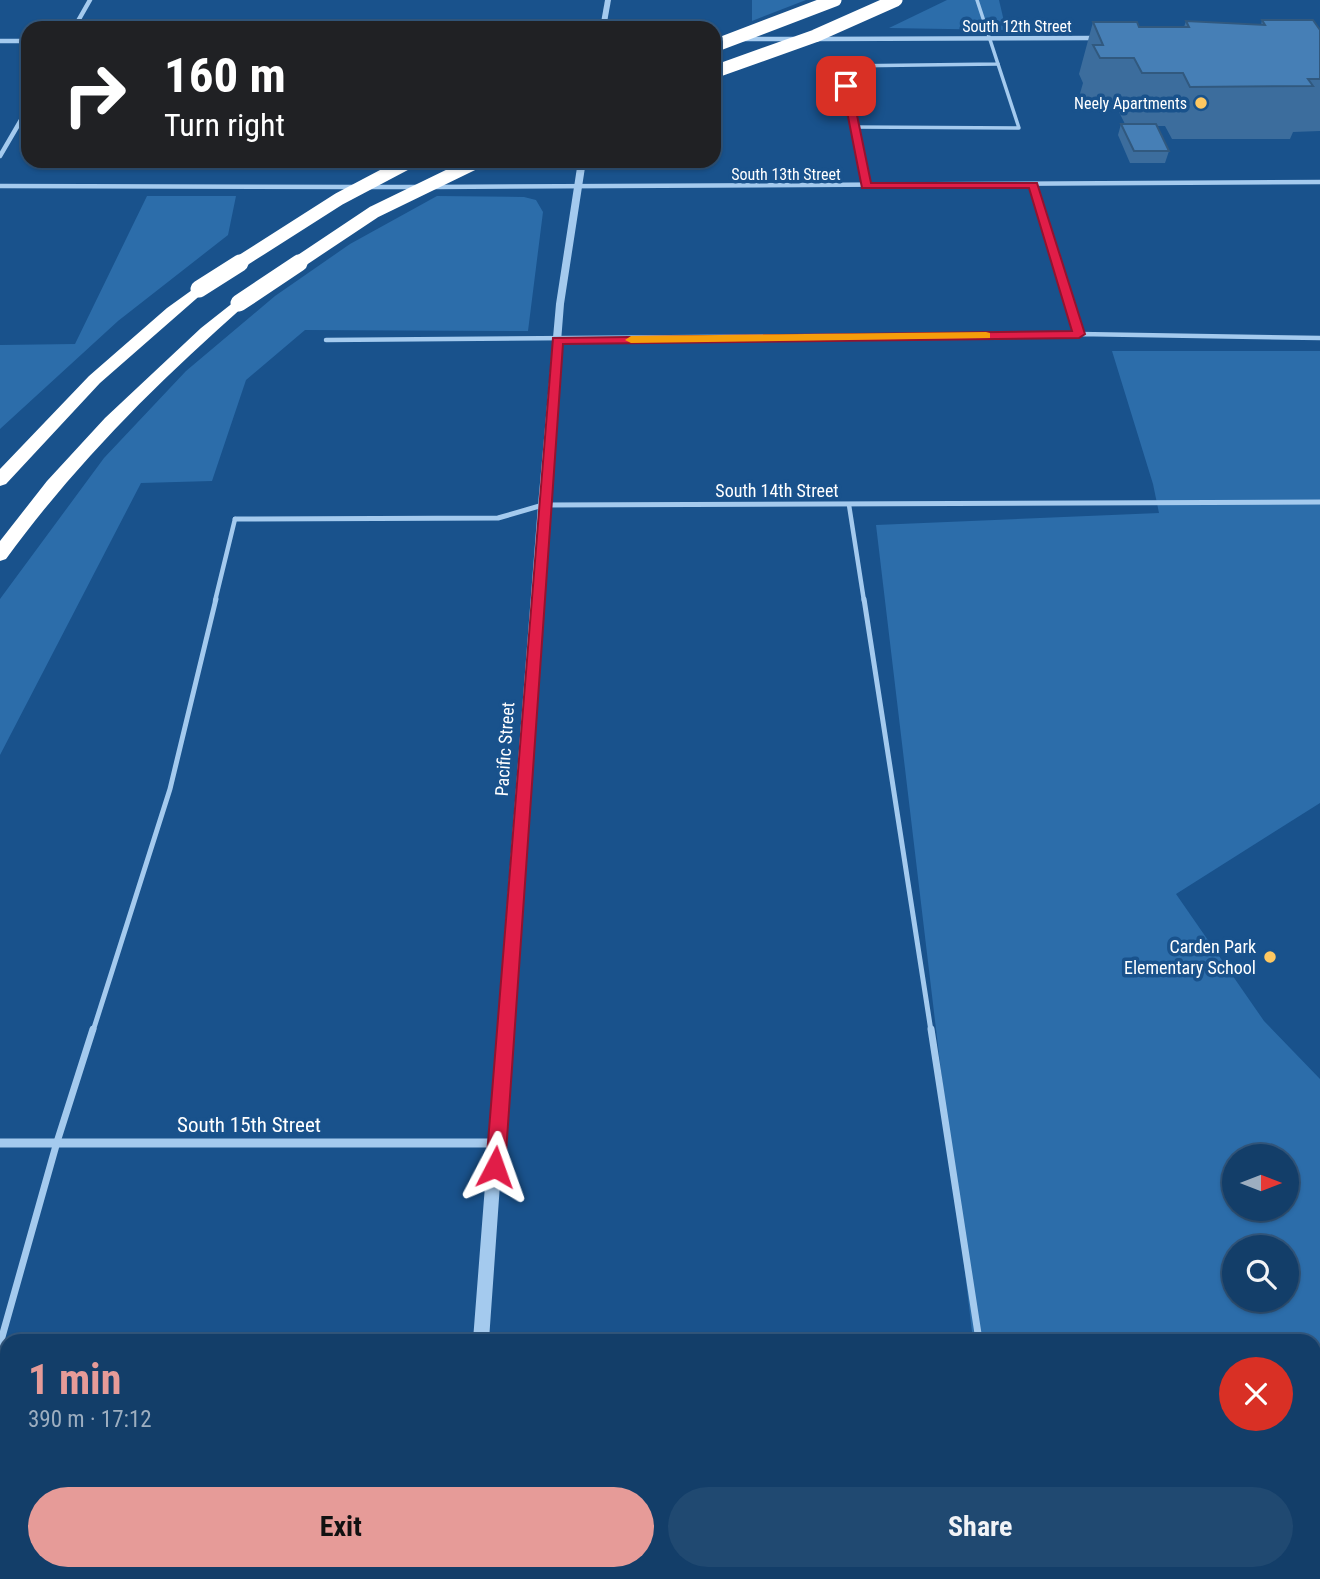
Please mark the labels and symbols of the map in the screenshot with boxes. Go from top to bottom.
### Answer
street label: South 12th Street [962,17,1072,36]
pin [816,56,876,116]
place label: Neely Apartments [1074,94,1187,113]
marker: Neely Apartments [1193,95,1209,111]
street label: South 13th Street [731,165,841,184]
street label: South 14th Street [715,480,839,501]
street label: Pacific Street [491,701,518,797]
place label: Carden Park Elementary School [1124,936,1256,978]
marker: Carden Park Elementary School [1262,949,1278,965]
street label: South 15th Street [177,1113,321,1137]
position arrow [458,1130,532,1204]
north arrow [1222,1144,1298,1222]

